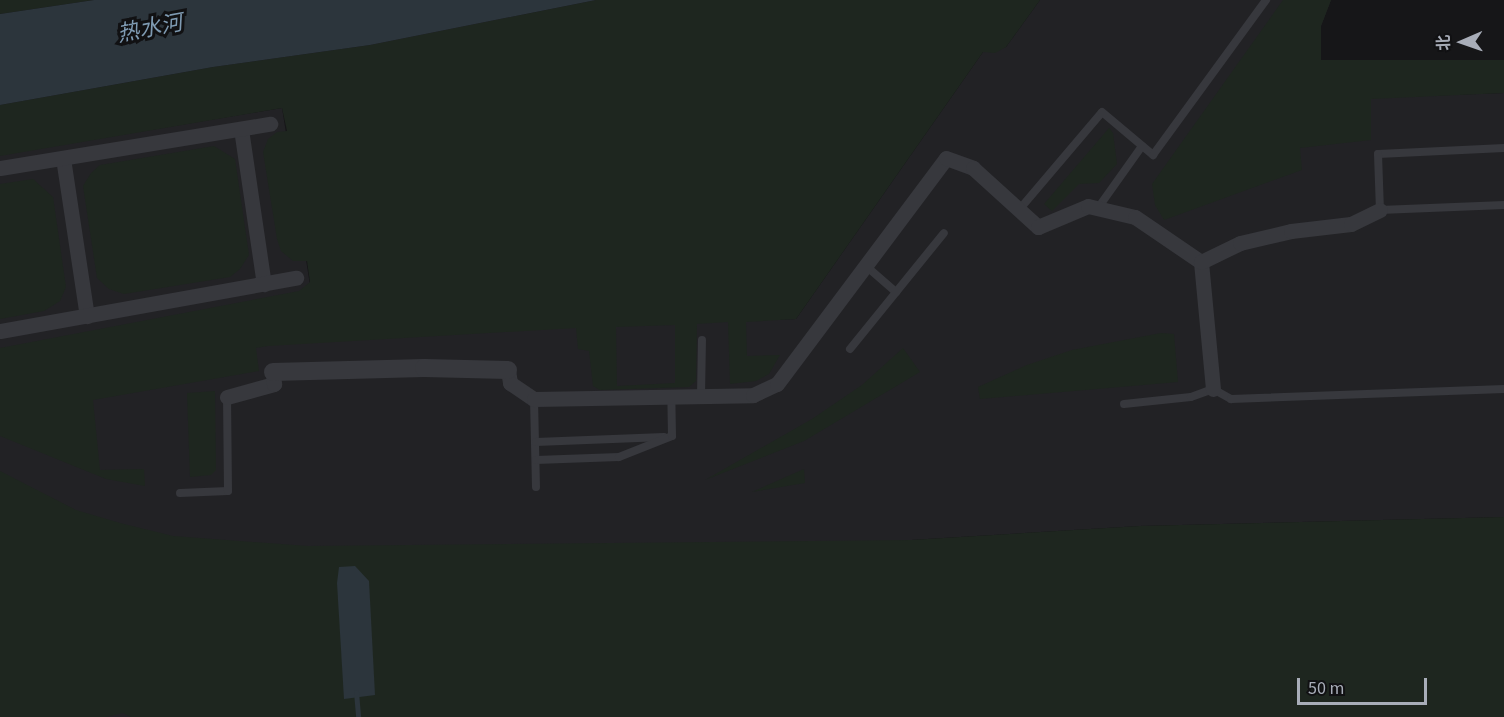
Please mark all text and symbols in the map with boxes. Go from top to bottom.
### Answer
water label: 热水河 [115,10,185,48]
north arrow [1432,12,1492,72]
text: 北 [1433,34,1455,51]
scale bar [1300,666,1430,704]
text: 50 m [1308,676,1344,701]

